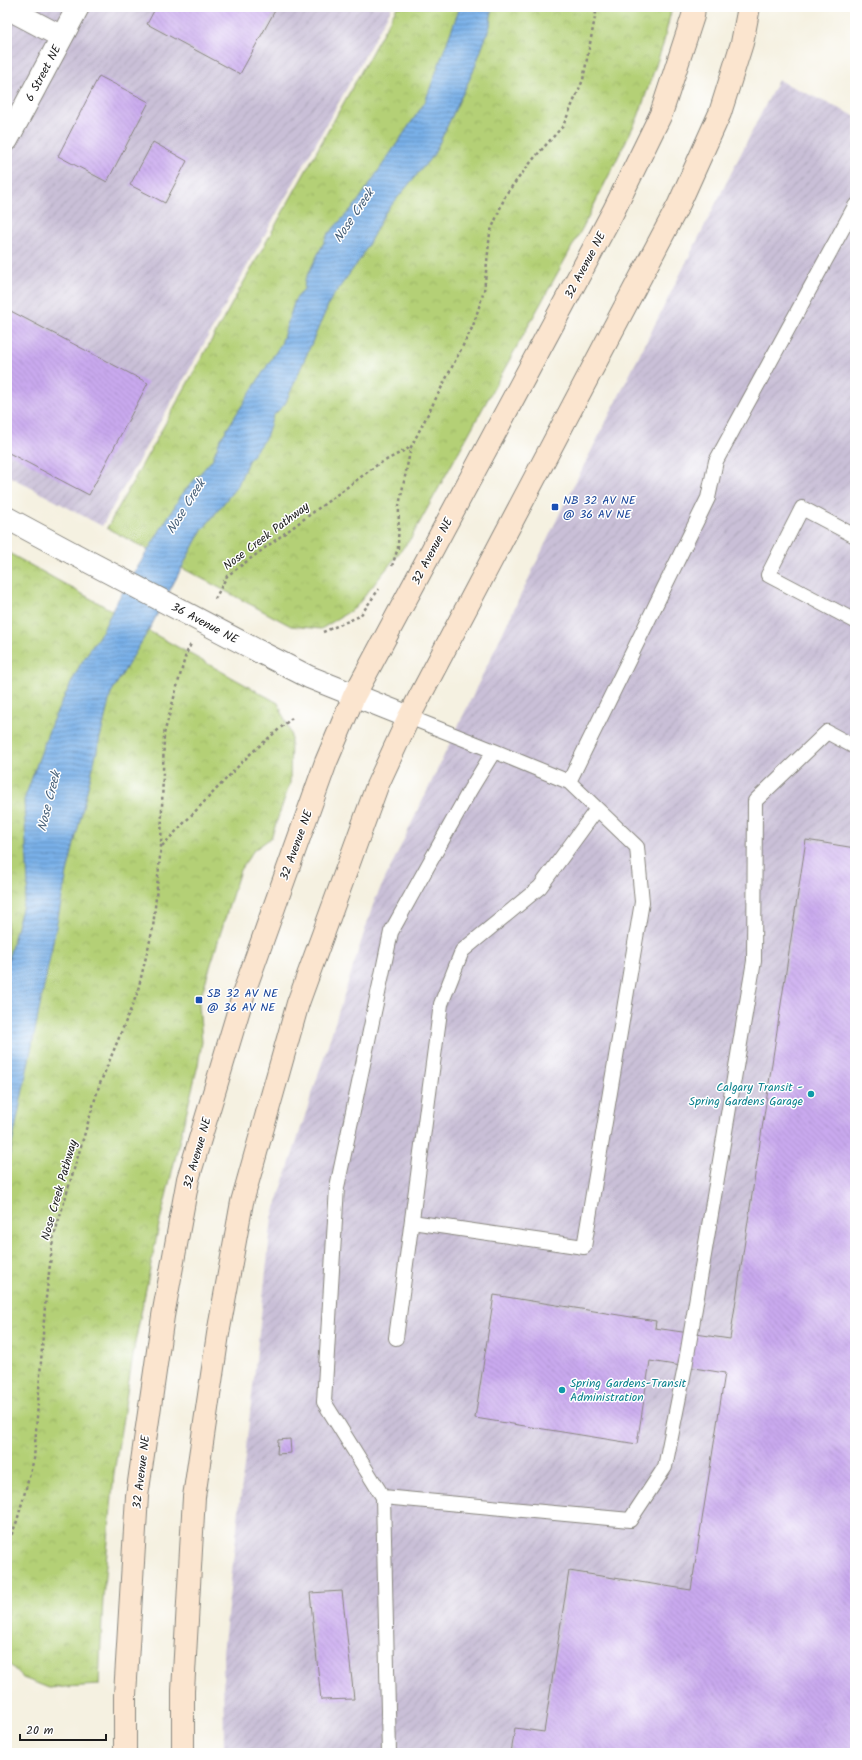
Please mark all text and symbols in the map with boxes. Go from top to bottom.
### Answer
street label: 6 Street NE [21,41,67,105]
water label: Nose Creek [328,183,381,247]
street label: 32 Avenue NE [560,227,612,302]
water label: Nose Creek [161,474,212,538]
place label: NB 32 AV NE @ 36 AV NE [563,491,637,524]
street label: Nose Creek Pathway [219,497,314,575]
marker: NB 32 AV NE @ 36 AV NE [550,502,560,512]
street label: 32 Avenue NE [407,513,459,588]
street label: 36 Avenue NE [168,598,243,650]
water label: Nose Creek [32,767,68,834]
street label: 32 Avenue NE [275,806,318,883]
place label: SB 32 AV NE @ 36 AV NE [207,984,279,1017]
marker: SB 32 AV NE @ 36 AV NE [194,995,204,1005]
place label: Calgary Transit - Spring Gardens Garage [689,1078,804,1111]
marker: Calgary Transit - Spring Gardens Garage [806,1089,816,1099]
street label: 32 Avenue NE [178,1114,217,1191]
street label: Nose Creek Pathway [36,1137,83,1243]
place label: Spring Gardens-Transit Administration [570,1374,687,1407]
marker: Spring Gardens-Transit Administration [557,1385,567,1395]
street label: 32 Avenue NE [128,1433,156,1510]
scale bar [20,1716,106,1742]
text: 20 m [26,1721,54,1740]

